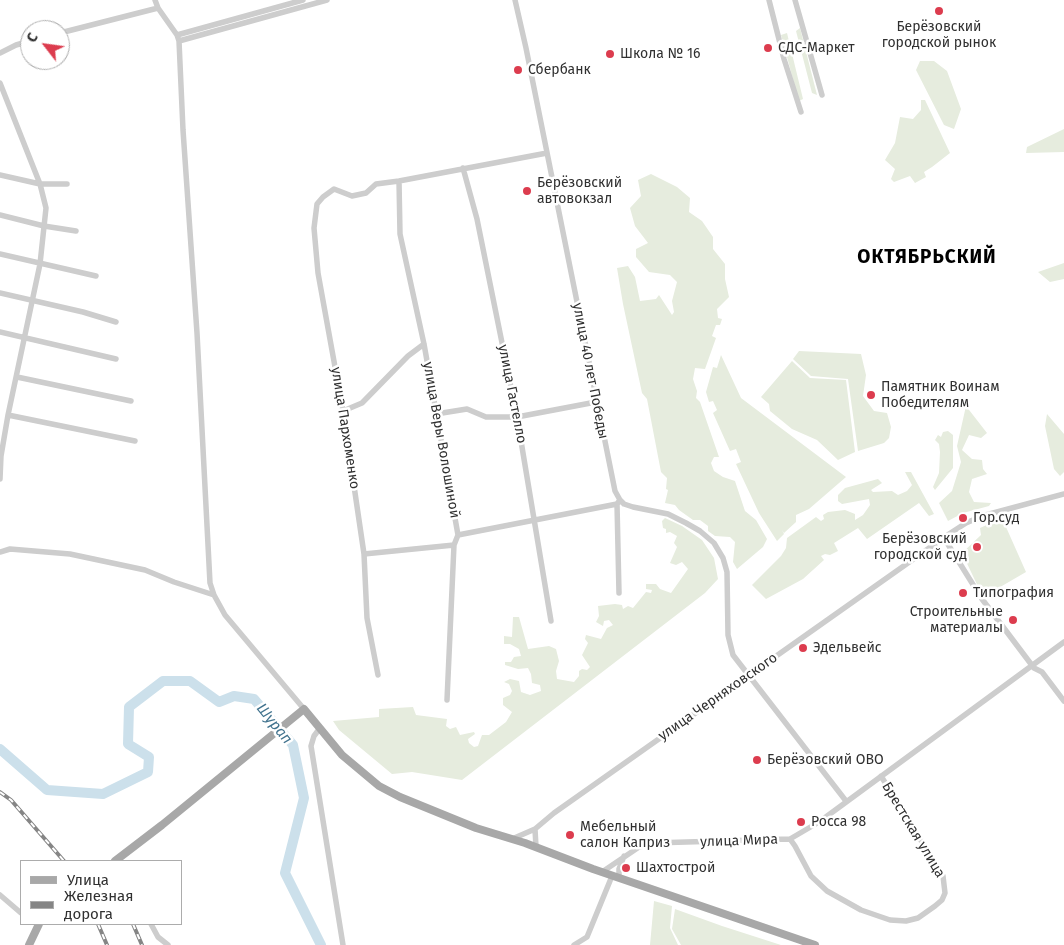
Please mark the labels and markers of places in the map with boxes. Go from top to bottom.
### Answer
marker: Берёзовский городской рынок [933,5,945,17]
place label: Берёзовский городской рынок [882,19,996,52]
place label: СДС-Маркет [778,40,855,56]
marker: СДС-Маркет [762,42,774,54]
place label: Школа № 16 [620,46,700,62]
marker: Школа № 16 [604,48,616,60]
place label: Сбербанк [528,62,591,78]
marker: Сбербанк [512,64,524,76]
place label: Берёзовский автовокзал [537,175,622,208]
marker: Берёзовский автовокзал [521,185,533,197]
place label: Памятник Воинам Победителям [881,379,1000,412]
marker: Памятник Воинам Победителям [865,389,877,401]
place label: Гор.суд [973,510,1020,526]
marker: Гор.суд [957,512,969,524]
place label: Берёзовский городской суд [874,531,967,564]
marker: Берёзовский городской суд [971,541,983,553]
place label: Типография [973,585,1054,601]
marker: Типография [957,587,969,599]
place label: Строительные материалы [910,604,1003,636]
marker: Строительные материалы [1007,614,1019,626]
place label: Эдельвейс [813,640,882,656]
marker: Эдельвейс [797,642,809,654]
place label: Берёзовский ОВО [767,752,884,768]
marker: Берёзовский ОВО [751,754,763,766]
place label: Росса 98 [811,814,866,830]
marker: Росса 98 [795,816,807,828]
place label: Мебельный салон Каприз [580,819,670,852]
marker: Мебельный салон Каприз [564,829,576,841]
place label: Шахтострой [636,860,715,876]
marker: Шахтострой [620,862,632,874]

